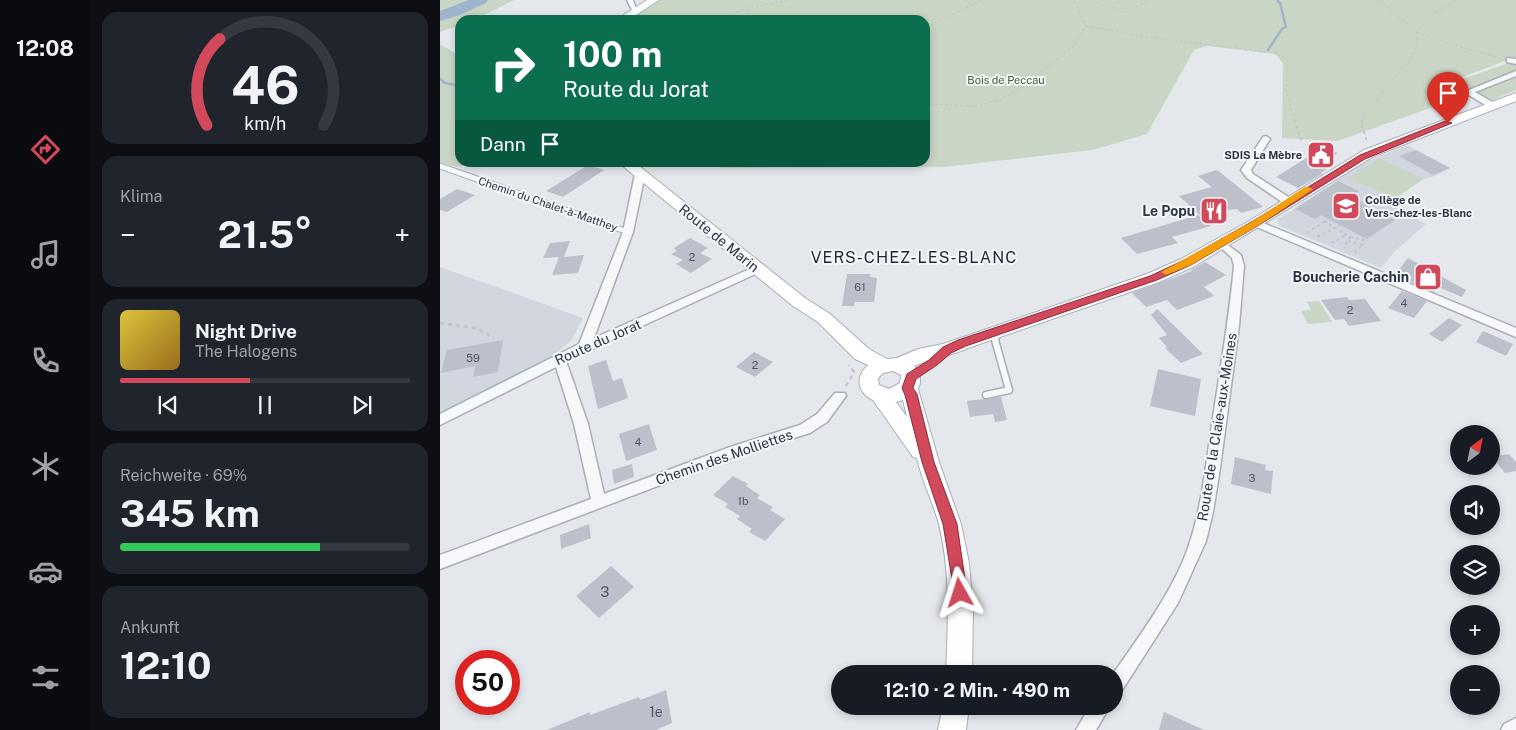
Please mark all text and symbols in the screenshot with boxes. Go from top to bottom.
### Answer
text: 100 m [563,34,662,75]
text: 12:08 [16,35,74,61]
icon: right [480,35,545,100]
text: 46 [231,55,299,116]
pin [1427,72,1469,123]
park label: Bois de Peccau [967,74,1045,86]
text: Route du Jorat [563,76,709,102]
icon: arrive [1434,79,1462,107]
text: km/h [244,113,286,134]
icon: arrive [536,130,564,158]
icon: directions [28,132,63,167]
text: Dann [480,133,526,155]
public building icon: SDIS La Mèbre [1306,140,1336,170]
place label: SDIS La Mèbre [1224,149,1302,161]
street label: Chemin du Chalet-à-Matthey [477,175,619,234]
text: Klima [120,187,162,206]
school or university icon: Collège de Vers-chez-les-Blanc [1331,191,1361,221]
place label: Collège de Vers-chez-les-Blanc [1365,194,1472,219]
restaurant icon: Le Popu [1199,196,1229,226]
street label: Route de Marin [676,201,762,275]
place label: Le Popu [1142,203,1195,219]
text: 21.5° [218,212,312,257]
text: − [120,218,136,251]
text: + [394,218,410,251]
icon: music [28,237,63,272]
district label: VERS-CHEZ-LES-BLANC [811,248,1017,267]
house number: 2 [689,251,696,263]
shop icon: Boucherie Cachin [1413,262,1443,292]
place label: Boucherie Cachin [1293,269,1409,285]
house number: 61 [854,281,866,293]
house number: 4 [1401,297,1408,309]
house number: 2 [1347,304,1354,316]
street label: Route du Jorat [552,316,644,368]
text: Night Drive [195,320,297,342]
street label: Route de la Claie-aux-Moines [1194,332,1240,522]
text: The Halogens [195,342,297,361]
icon: phone [28,343,63,378]
house number: 59 [466,352,480,364]
house number: 2 [752,359,759,371]
icon: previous [154,391,182,419]
icon: pause [251,391,279,419]
icon: next [348,391,376,419]
north arrow [1450,425,1500,475]
map controls [1450,425,1500,715]
street label: Chemin des Molliettes [653,426,795,488]
house number: 4 [635,436,642,448]
icon: climate [28,449,63,484]
text: Reichweite · 69% [120,466,247,485]
house number: 3 [1249,472,1256,484]
button: sound [1450,485,1500,535]
text: 345 km [120,491,260,536]
house number: 1b [737,495,749,507]
button: layers [1450,545,1500,595]
icon: car [28,554,63,589]
position arrow [933,566,985,618]
house number: 3 [601,584,610,600]
button: + [1450,605,1500,655]
text: Ankunft [120,618,180,637]
text: 12:10 [120,643,211,688]
speed limit sign: 50 [455,650,520,715]
icon: filters [28,660,63,695]
button: − [1450,665,1500,715]
text: 12:10 · 2 Min. · 490 m [884,679,1070,701]
house number: 1e [649,704,663,720]

